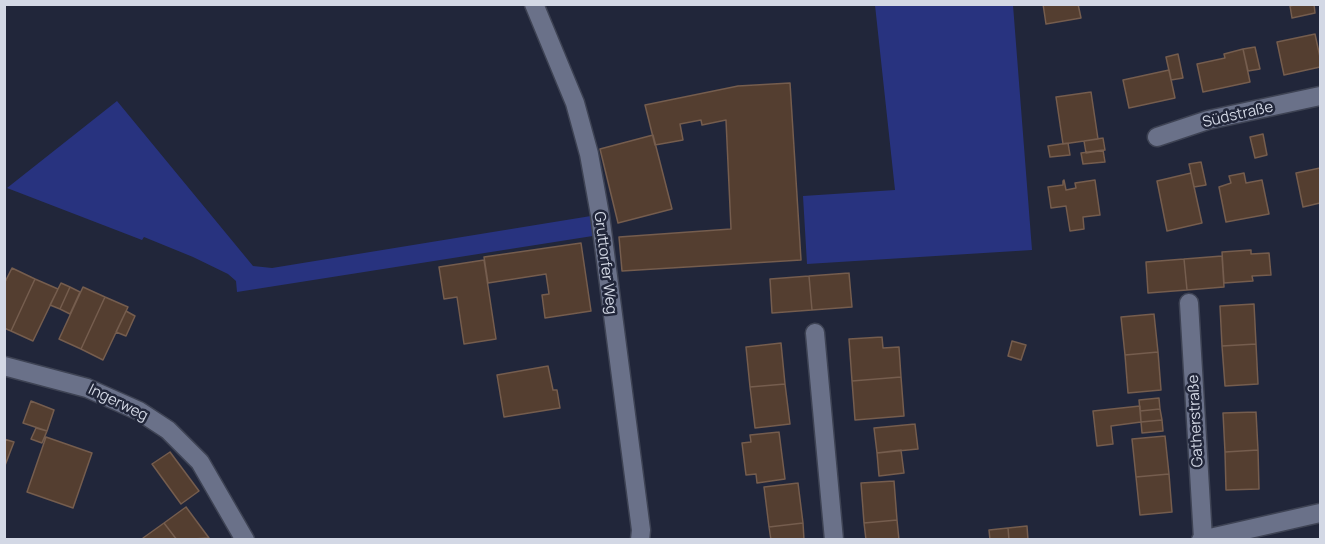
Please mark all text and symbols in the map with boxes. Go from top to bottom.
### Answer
street label: Südstraße [1201,98,1275,132]
street label: Gruttorfer Weg [590,211,620,315]
street label: Gatherstraße [1185,374,1207,468]
street label: Ingerweg [85,381,151,425]

